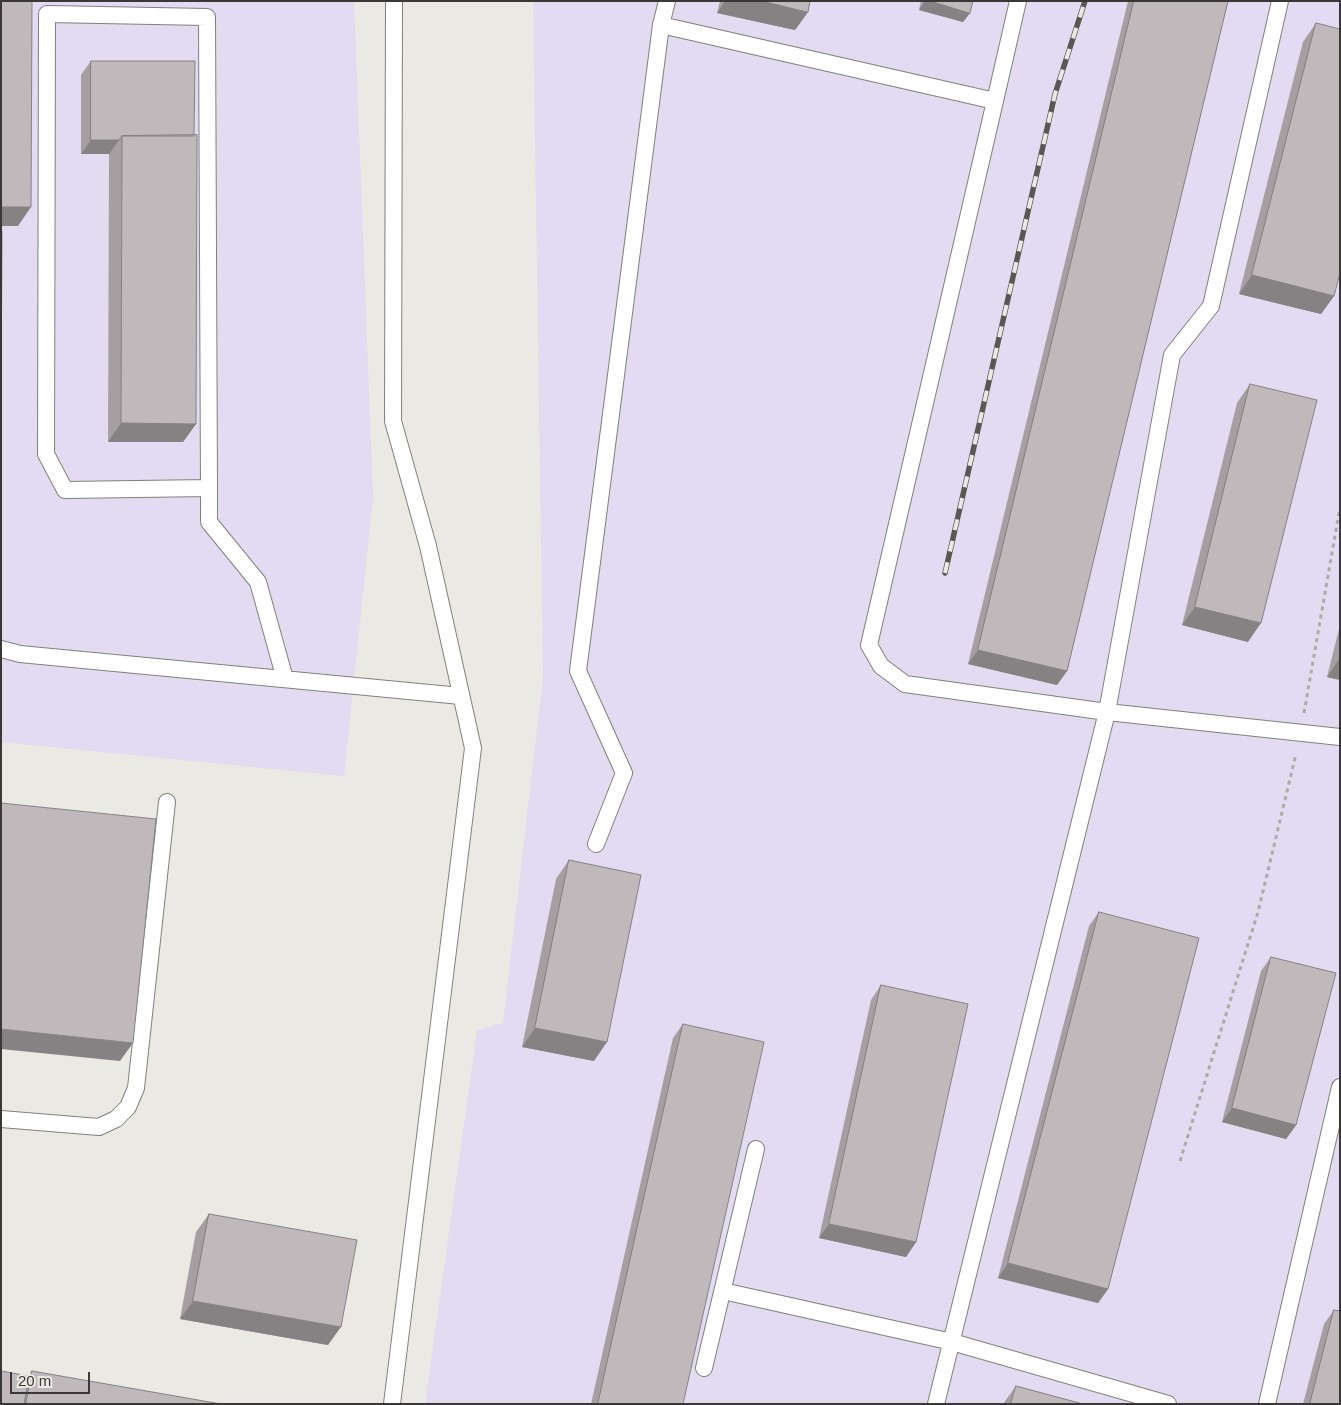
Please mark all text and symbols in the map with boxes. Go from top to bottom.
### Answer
scale bar [12,1362,92,1394]
text: 20 m [18,1372,51,1389]

